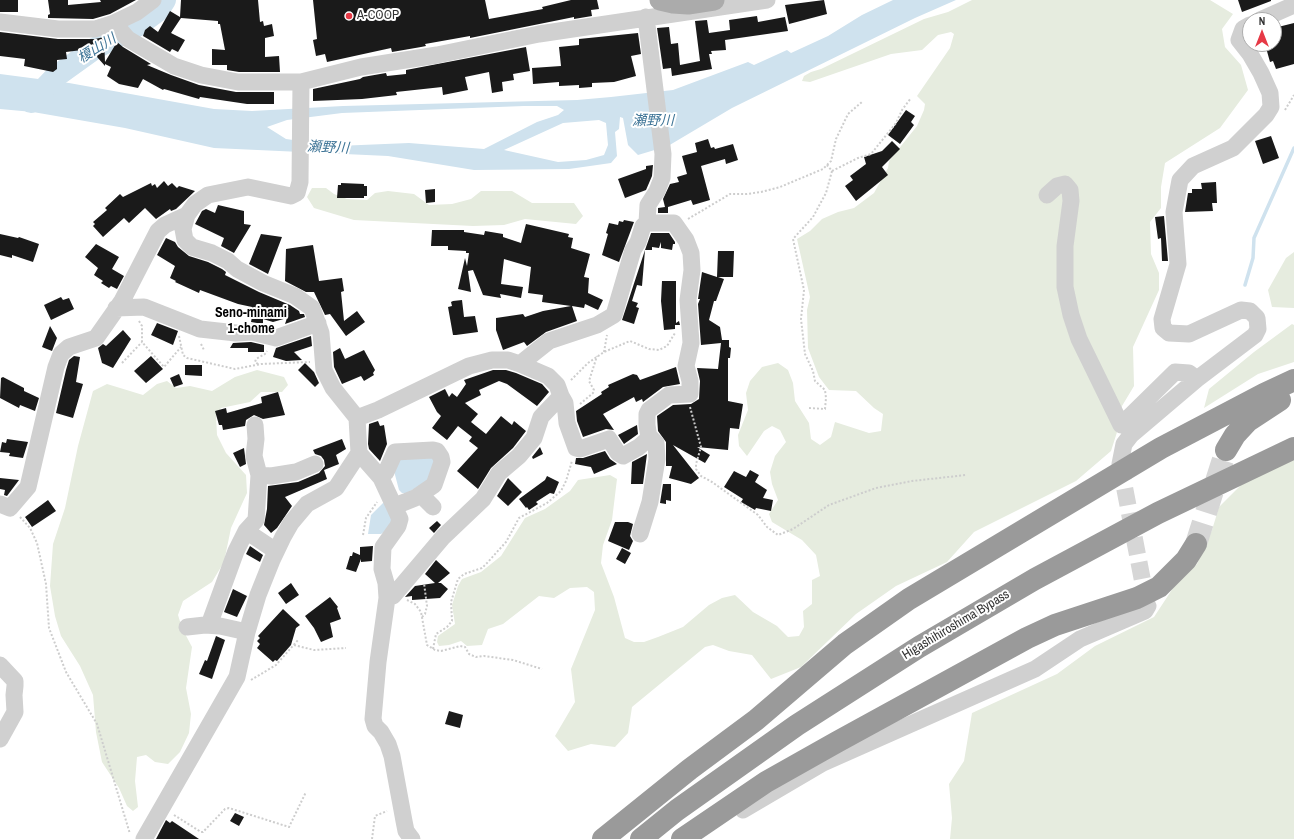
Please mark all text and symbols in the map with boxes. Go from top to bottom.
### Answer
place label: A-COOP [357,8,399,24]
marker: A-COOP [344,11,354,21]
north arrow [1242,12,1282,52]
text: N [1259,14,1265,28]
water label: 榎山川 [75,31,119,67]
water label: 瀬野川 [632,113,674,129]
water label: 瀬野川 [307,139,349,157]
district label: Seno-minami 1-chome [215,305,287,338]
street label: Higashihiroshima Bypass [900,587,1012,663]

